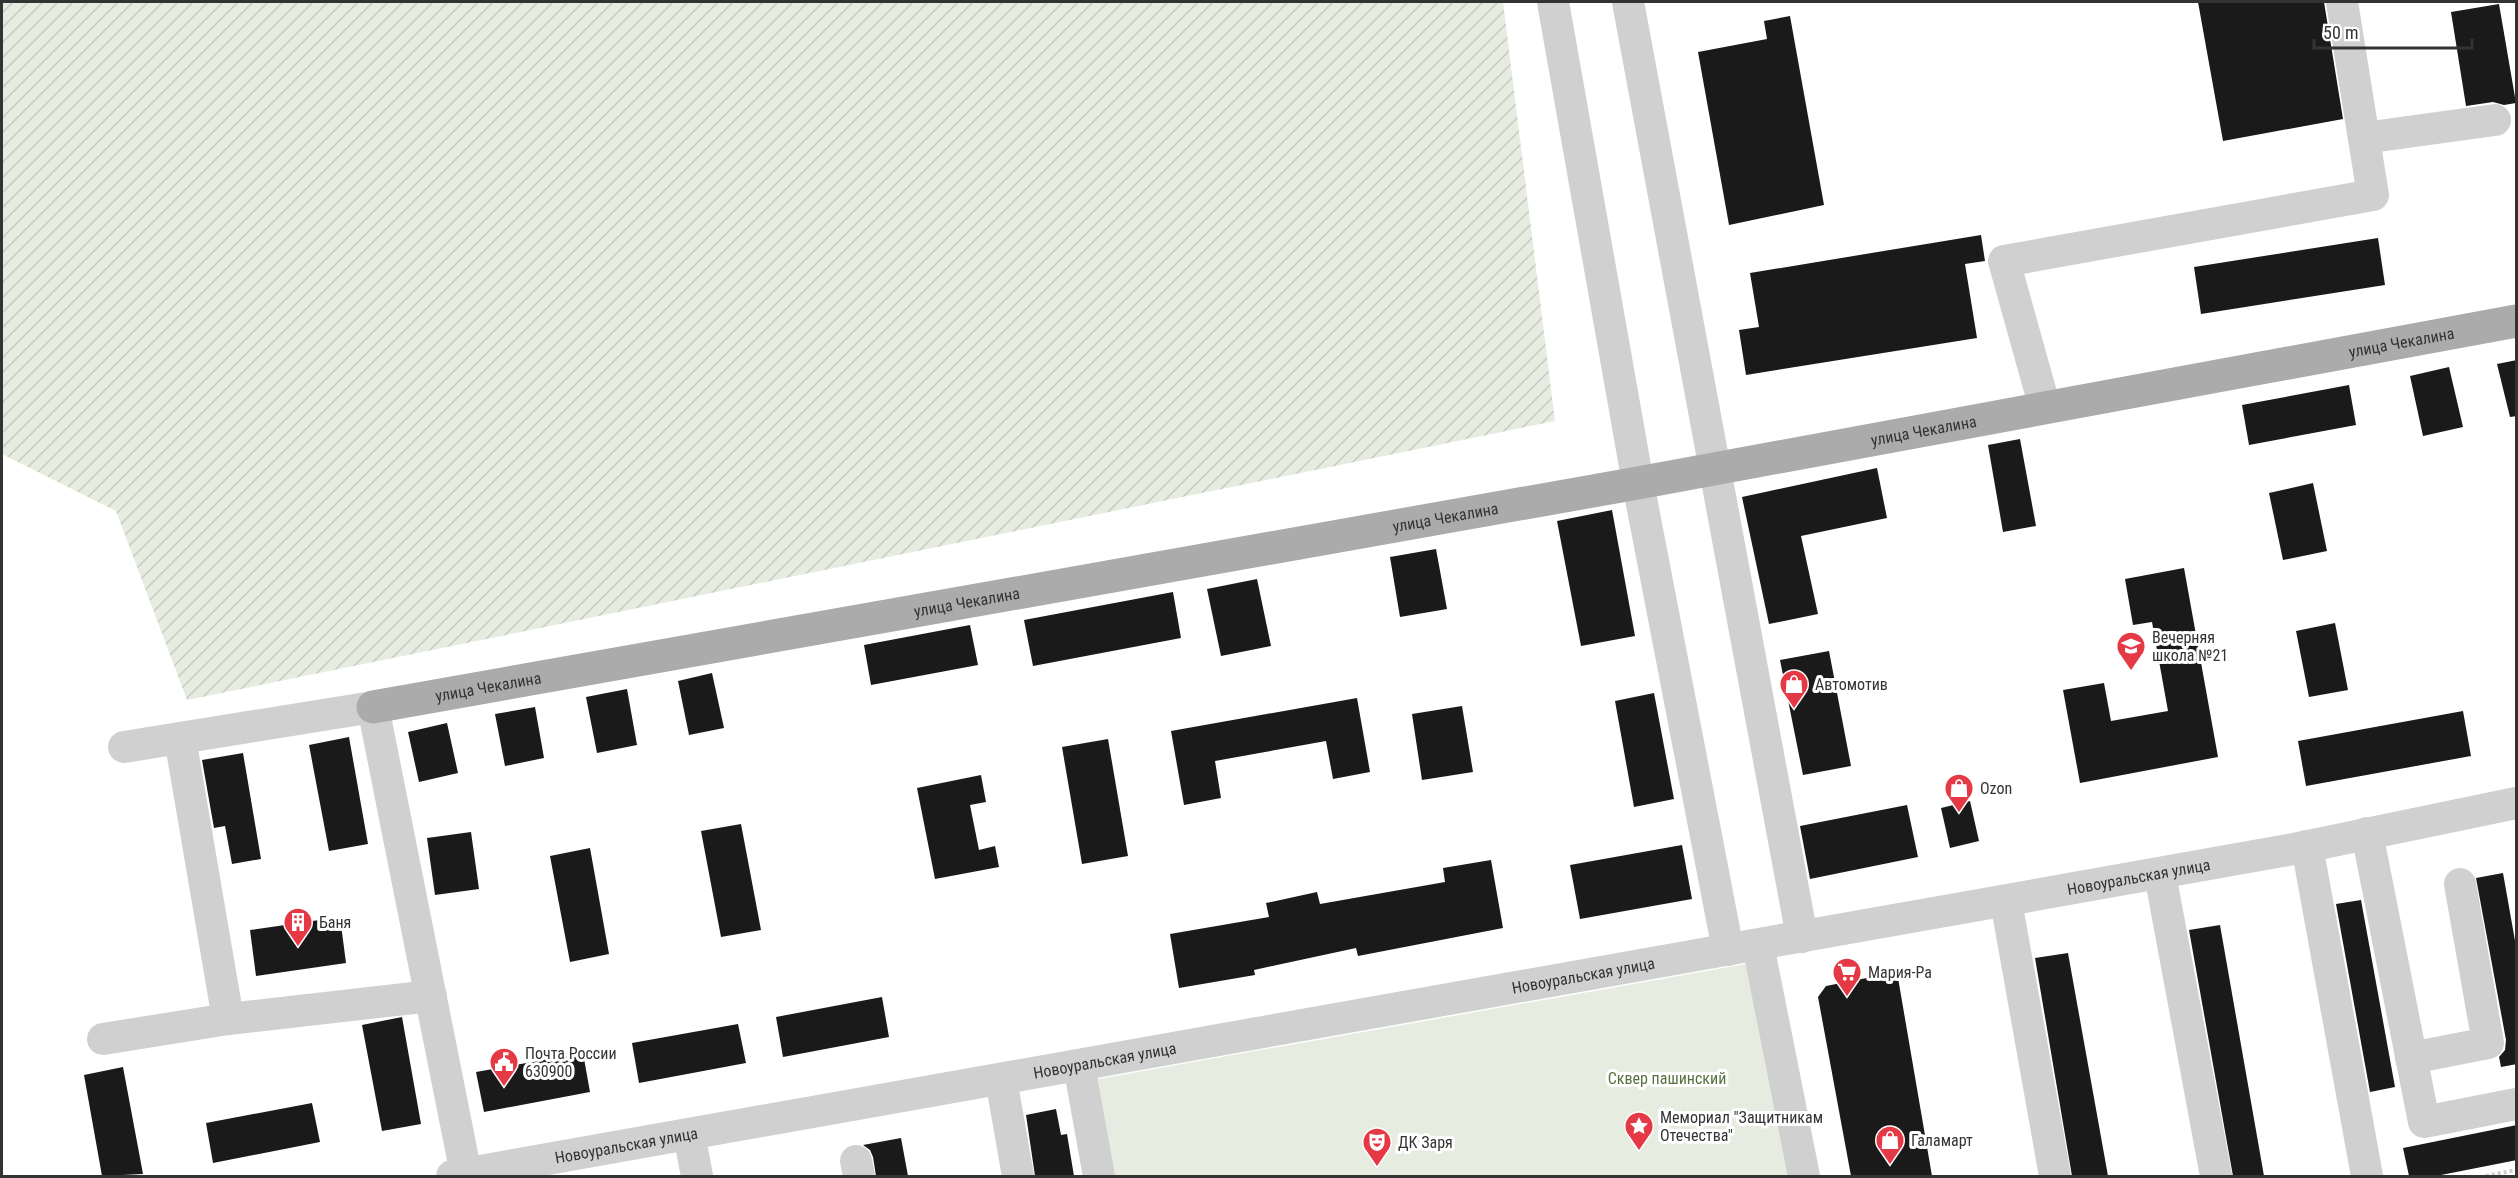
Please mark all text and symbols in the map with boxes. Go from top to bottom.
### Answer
scale bar [2314,12,2472,50]
text: 50 m [2323,22,2358,43]
street label: улица Чекалина [2347,323,2456,361]
street label: улица Чекалина [1869,411,1978,449]
street label: улица Чекалина [1391,498,1500,536]
street label: улица Чекалина [912,583,1021,621]
place label: Вечерняя школа №21 [2152,628,2228,665]
school or university icon: Вечерняя школа №21 [2115,630,2147,672]
street label: улица Чекалина [434,668,543,705]
shop icon: Автомотив [1778,668,1810,710]
place label: Автомотив [1815,675,1888,694]
shop icon: Ozon [1943,772,1975,814]
place label: Ozon [1980,779,2012,798]
street label: Новоуральская улица [2066,855,2212,899]
building icon: Баня [282,906,314,948]
place label: Баня [319,913,351,932]
street label: Новоуральская улица [1510,953,1656,997]
supermarket icon: Мария-Ра [1831,956,1863,998]
place label: Мария-Ра [1868,963,1932,982]
street label: Новоуральская улица [1032,1038,1178,1082]
place label: Почта России 630900 [525,1044,617,1081]
public building icon: Почта России 630900 [488,1046,520,1088]
park label: Сквер пашинский [1608,1069,1726,1088]
place label: Мемориал "Защитникам Отечества" [1660,1108,1823,1145]
place icon: Мемориал "Защитникам Отечества" [1623,1110,1655,1152]
street label: Новоуральская улица [553,1123,699,1167]
shop icon: Галамарт [1874,1124,1906,1166]
theatre icon: ДК Заря [1361,1126,1393,1168]
place label: Галамарт [1911,1131,1973,1150]
place label: ДК Заря [1398,1133,1453,1152]

